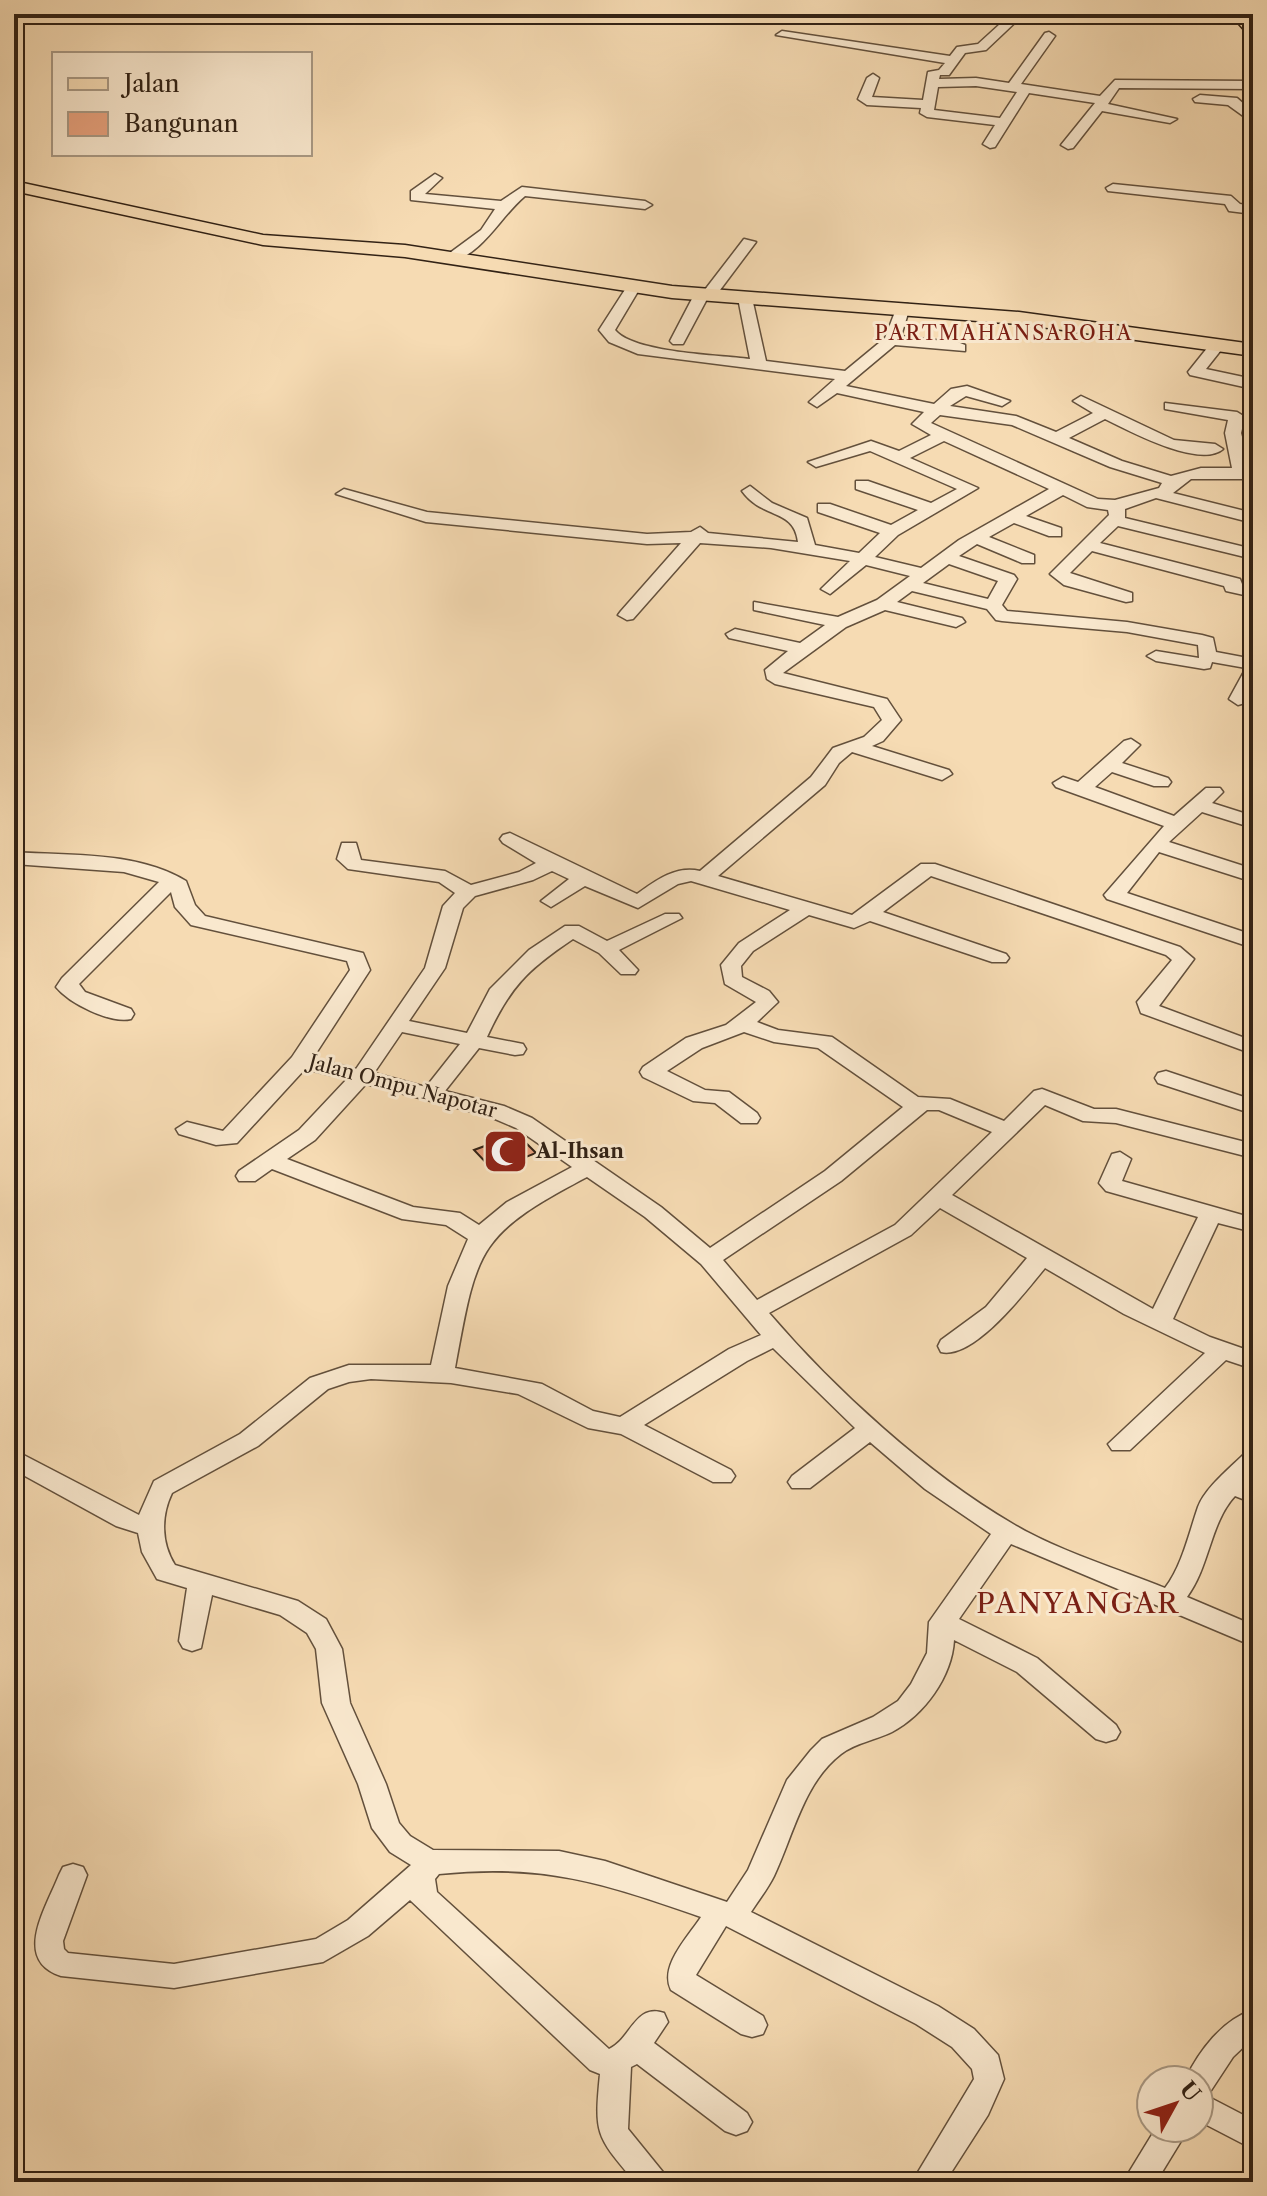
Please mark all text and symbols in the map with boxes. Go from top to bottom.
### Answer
legend [52,52,312,156]
text: Jalan [120,69,180,98]
text: Bangunan [124,109,239,138]
district label: PARTMAHANSAROHA [875,321,1133,345]
street label: Jalan Ompu Napotar [303,1049,500,1123]
mosque icon: Al-Ihsan [481,1127,529,1175]
place label: Al-Ihsan [535,1139,624,1163]
district label: PANYANGAR [976,1586,1180,1620]
north arrow [1135,2064,1215,2144]
text: U [1174,2076,1206,2107]

